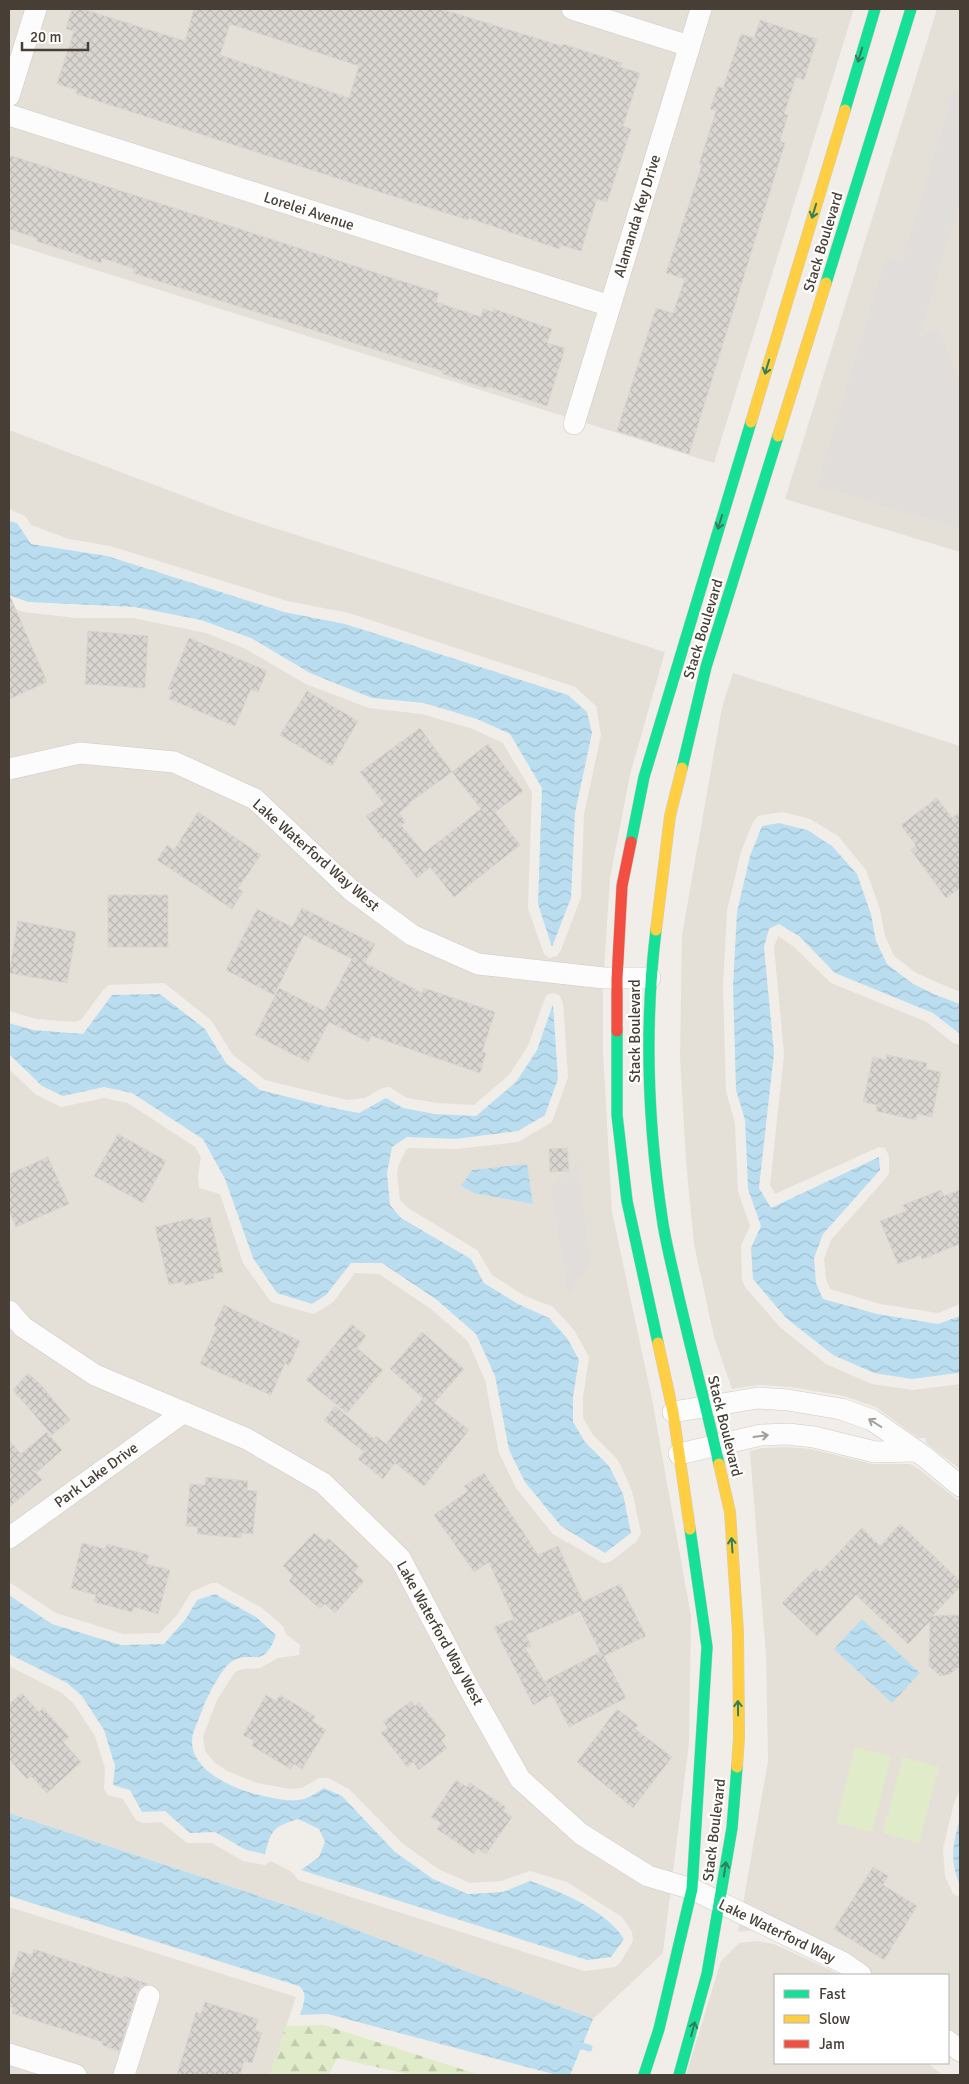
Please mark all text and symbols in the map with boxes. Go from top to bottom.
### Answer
scale bar [22,20,89,52]
text: 20 m [30,28,61,46]
one-way arrow [855,47,865,63]
street label: Alamanda Key Drive [610,152,664,280]
street label: Lorelei Avenue [262,188,356,234]
street label: Stack Boulevard [799,190,847,294]
one-way arrow [808,202,818,218]
one-way arrow [762,358,772,374]
one-way arrow [715,514,725,530]
street label: Stack Boulevard [679,577,727,681]
street label: Lake Waterford Way West [249,795,383,915]
street label: Stack Boulevard [626,979,644,1083]
street label: Stack Boulevard [704,1374,746,1478]
one-way arrow [868,1417,882,1428]
one-way arrow [753,1431,769,1441]
street label: Park Lake Drive [51,1439,141,1511]
one-way arrow [727,1538,737,1554]
street label: Lake Waterford Way West [393,1558,487,1708]
one-way arrow [733,1700,743,1716]
street label: Stack Boulevard [699,1778,729,1882]
one-way arrow [721,1862,731,1878]
street label: Lake Waterford Way [716,1895,838,1967]
legend [774,1974,949,2064]
text: Fast [819,1985,846,2003]
text: Slow [819,2010,850,2028]
one-way arrow [689,2021,698,2037]
text: Jam [819,2035,845,2053]

